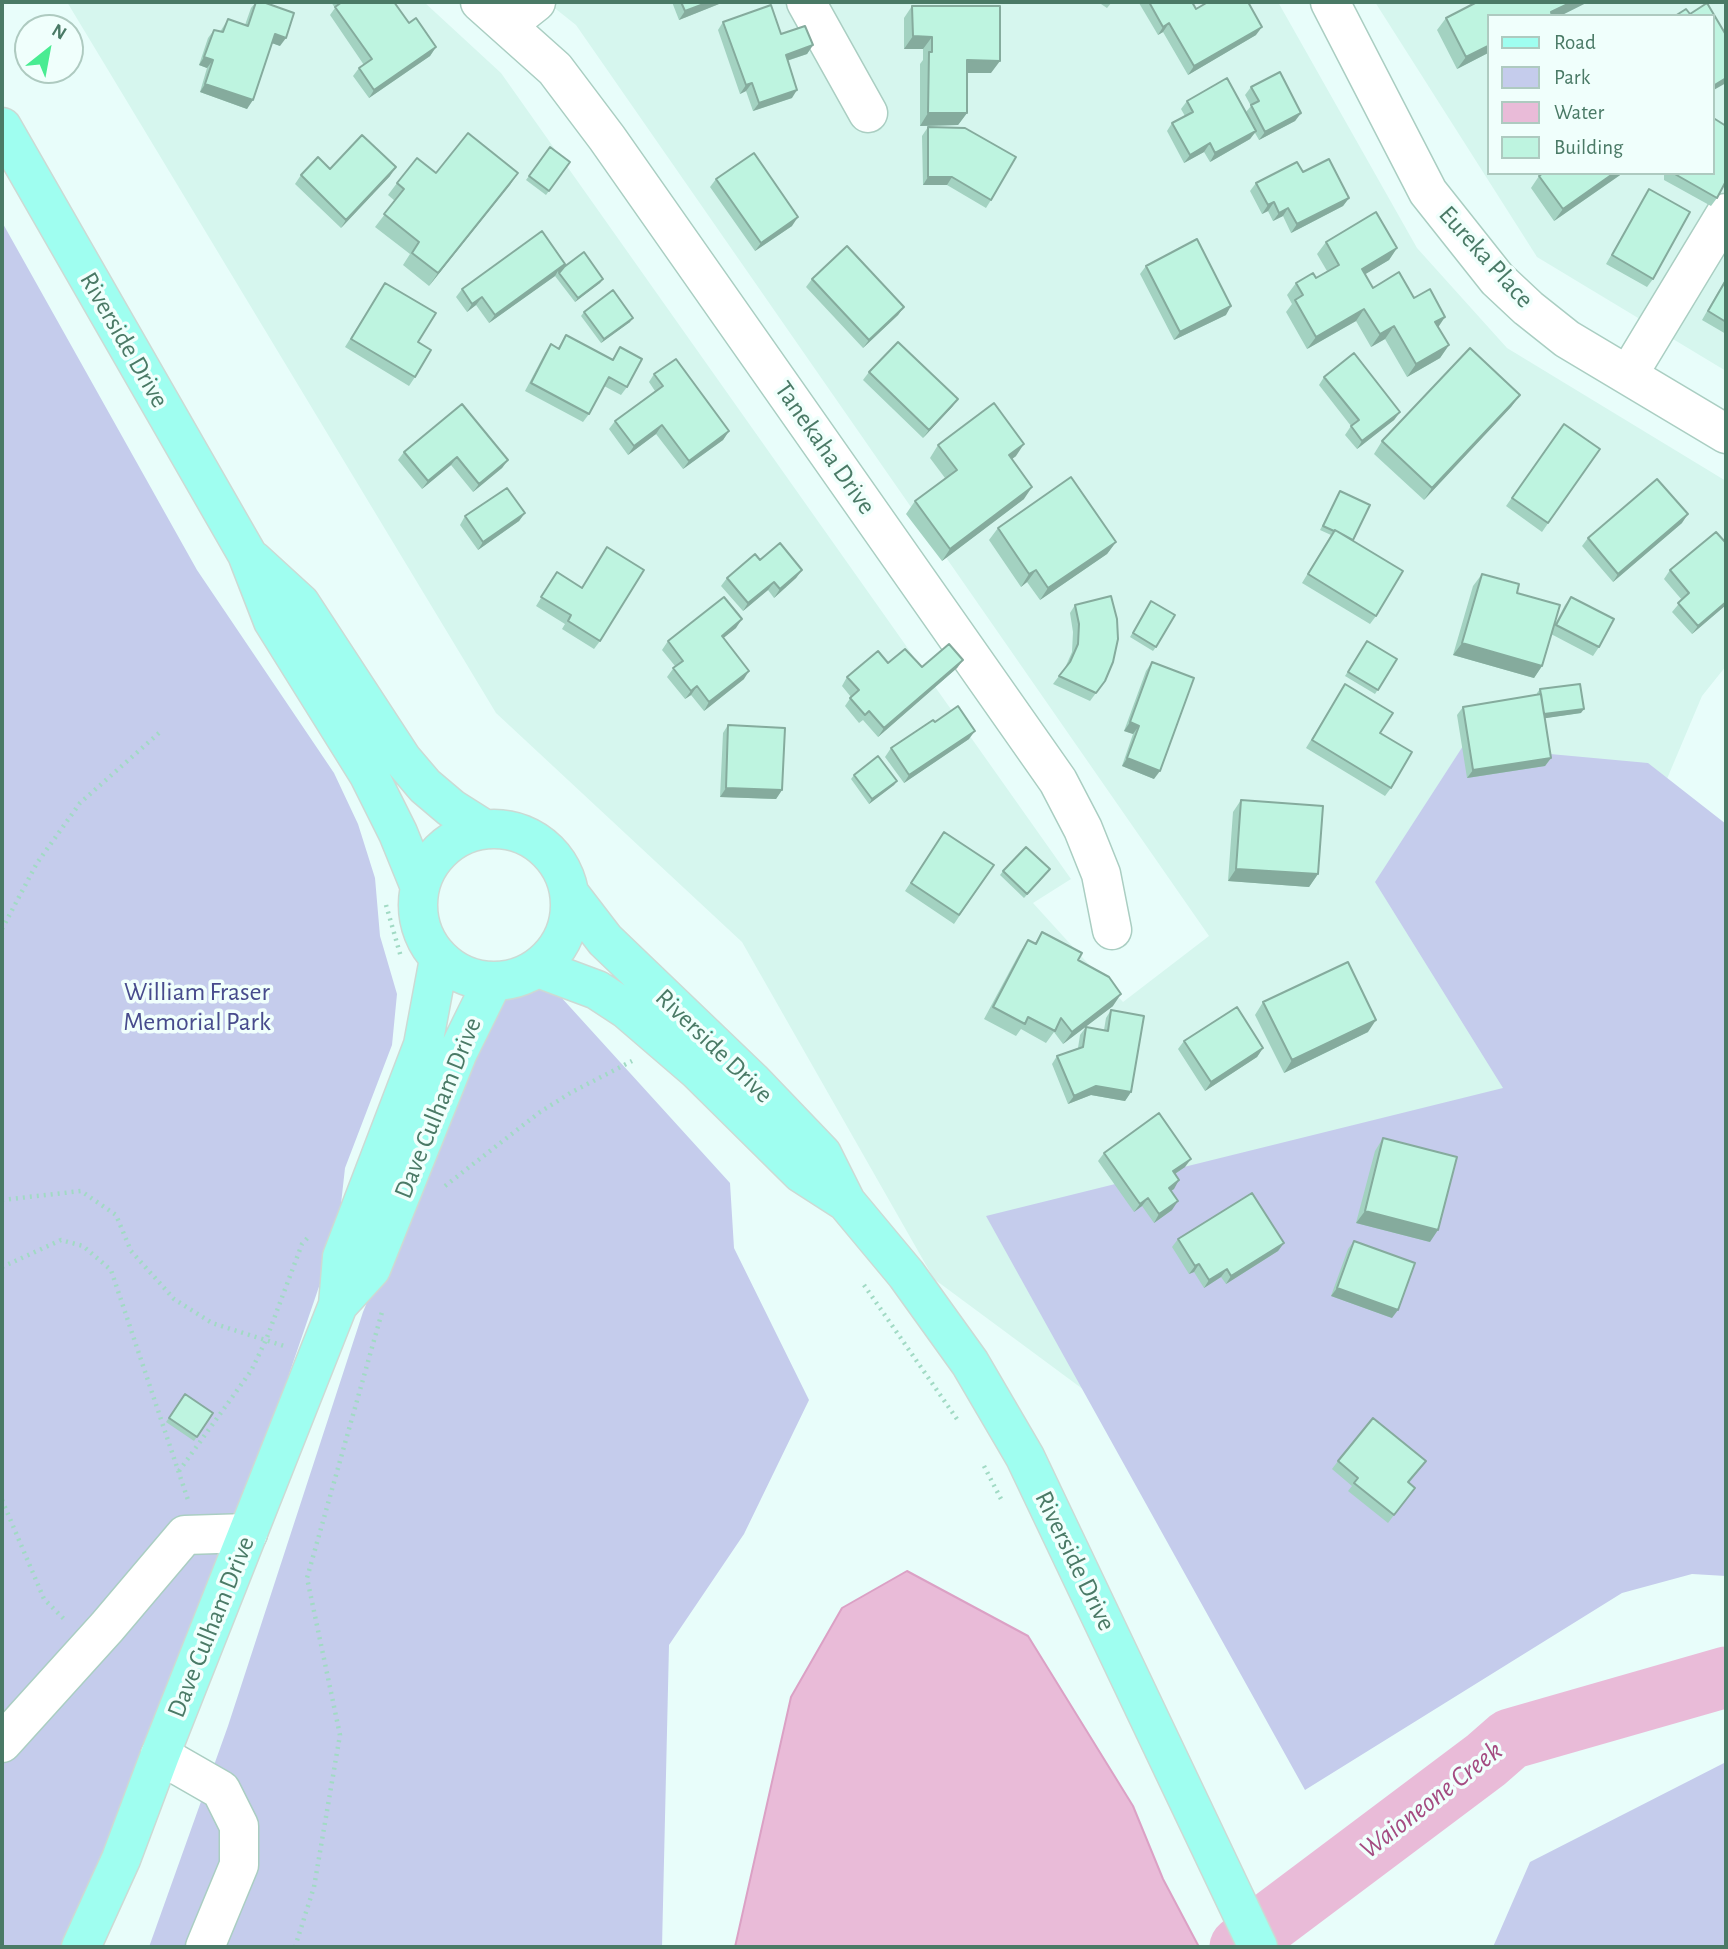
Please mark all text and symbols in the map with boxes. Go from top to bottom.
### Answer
north arrow [14,14,84,84]
legend [1486,14,1714,175]
text: N [48,21,70,44]
text: Road [1554,32,1596,53]
text: Park [1554,67,1590,88]
text: Water [1554,102,1604,123]
text: Building [1554,137,1623,158]
street label: Eureka Place [1432,199,1540,315]
street label: Riverside Drive [73,267,175,413]
street label: Tanekaha Drive [768,375,882,521]
park label: William Fraser Memorial Park [123,976,271,1038]
street label: Riverside Drive [649,982,779,1110]
street label: Dave Culham Drive [387,1013,489,1203]
street label: Riverside Drive [1028,1486,1122,1636]
street label: Dave Culham Drive [160,1532,262,1722]
water label: Waioneone Creek [1353,1734,1509,1866]

